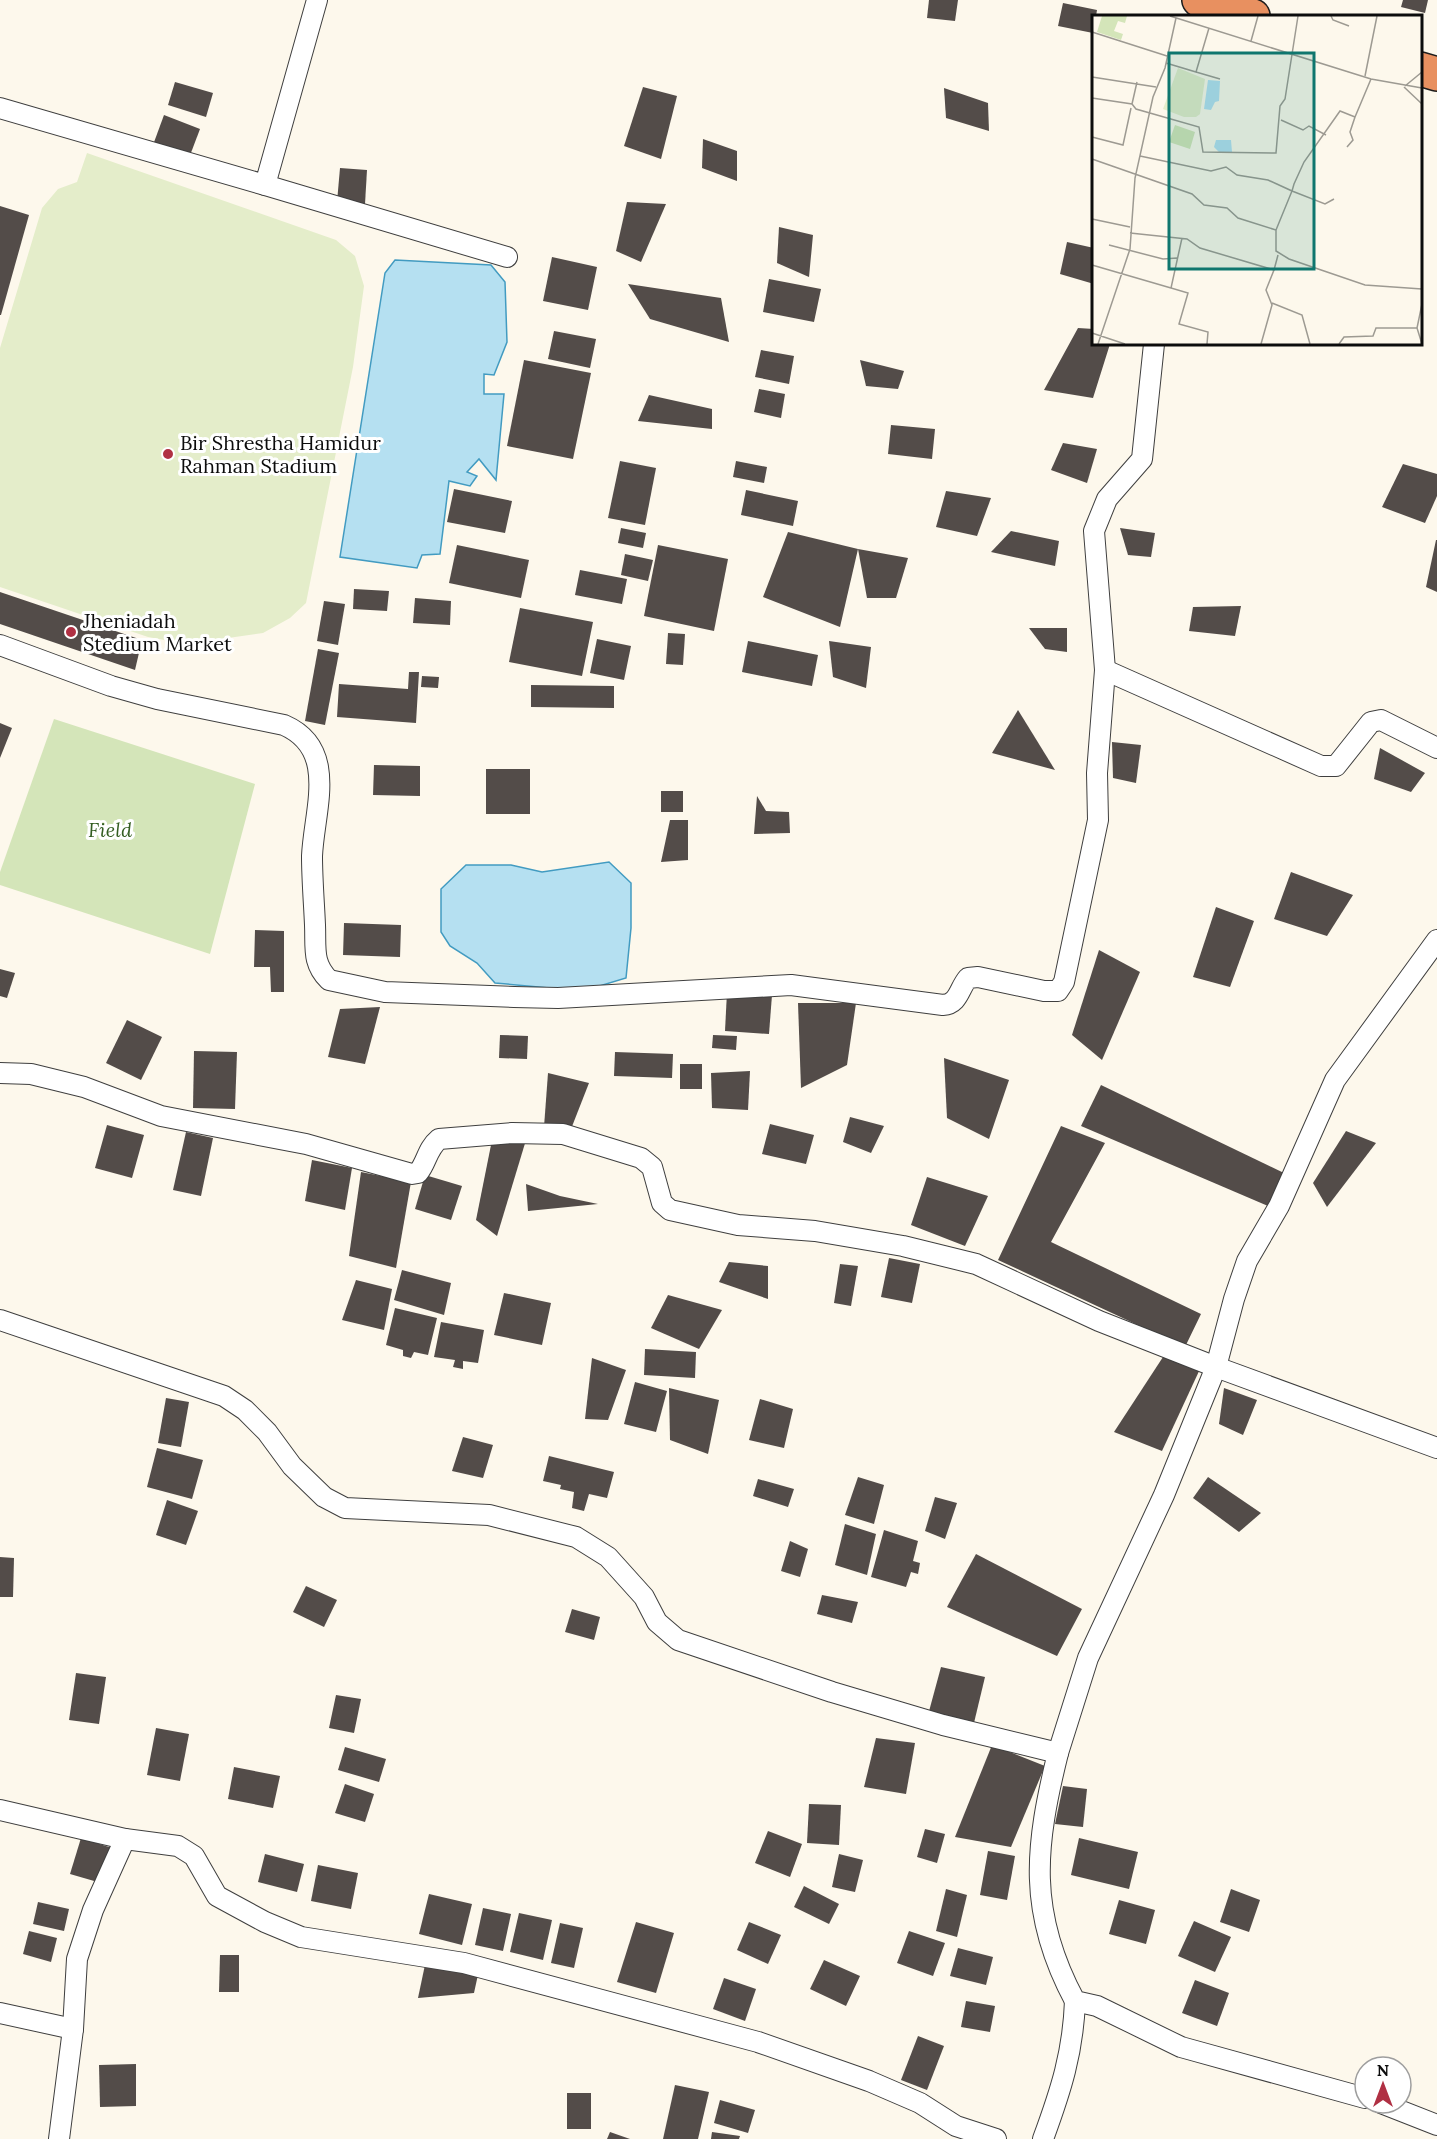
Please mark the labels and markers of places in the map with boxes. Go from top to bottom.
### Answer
place label: Bir Shrestha Hamidur Rahman Stadium [180,430,381,478]
marker: Bir Shrestha Hamidur Rahman Stadium [161,447,175,461]
place label: Jheniadah Stedium Market [82,608,232,656]
marker: Jheniadah Stedium Market [64,625,78,639]

